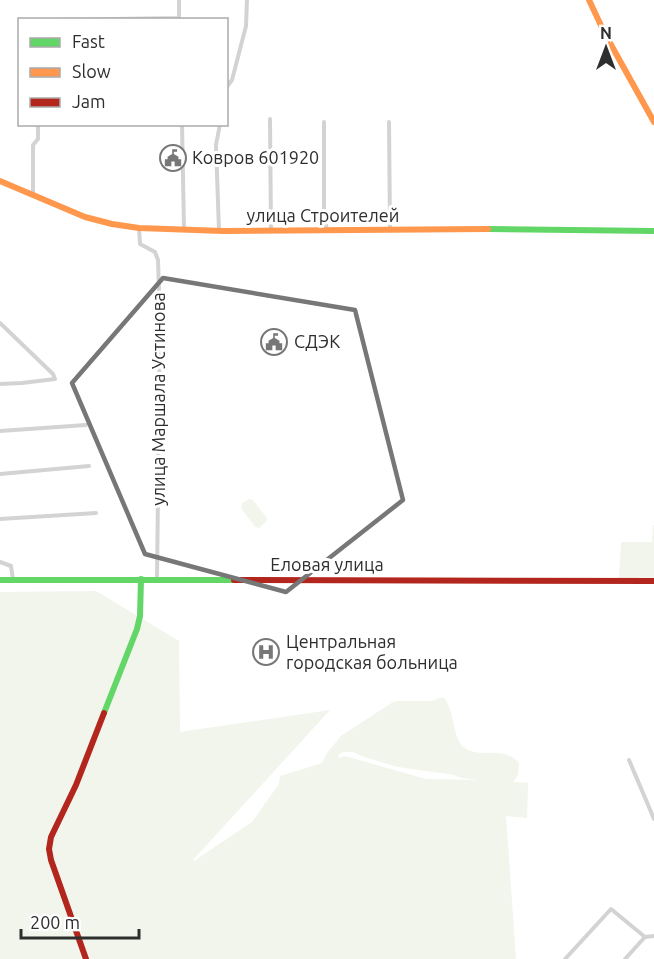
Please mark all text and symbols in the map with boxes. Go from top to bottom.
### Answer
legend [18,18,228,126]
north arrow [576,18,636,78]
text: N [600,24,612,42]
text: Fast [72,31,105,51]
text: Slow [72,61,111,81]
text: Jam [72,91,106,111]
public building icon: Ковров 601920 [158,143,188,173]
place label: Ковров 601920 [192,147,319,167]
street label: улица Строителей [247,205,399,225]
street label: улица Маршала Устинова [148,292,168,506]
public building icon: СДЭК [259,327,289,357]
place label: СДЭК [294,331,340,351]
street label: Еловая улица [270,554,384,574]
place label: Центральная городская больница [286,631,458,672]
hospital icon: Центральная городская больница [251,637,281,667]
scale bar [21,902,140,940]
text: 200 m [30,912,80,932]

